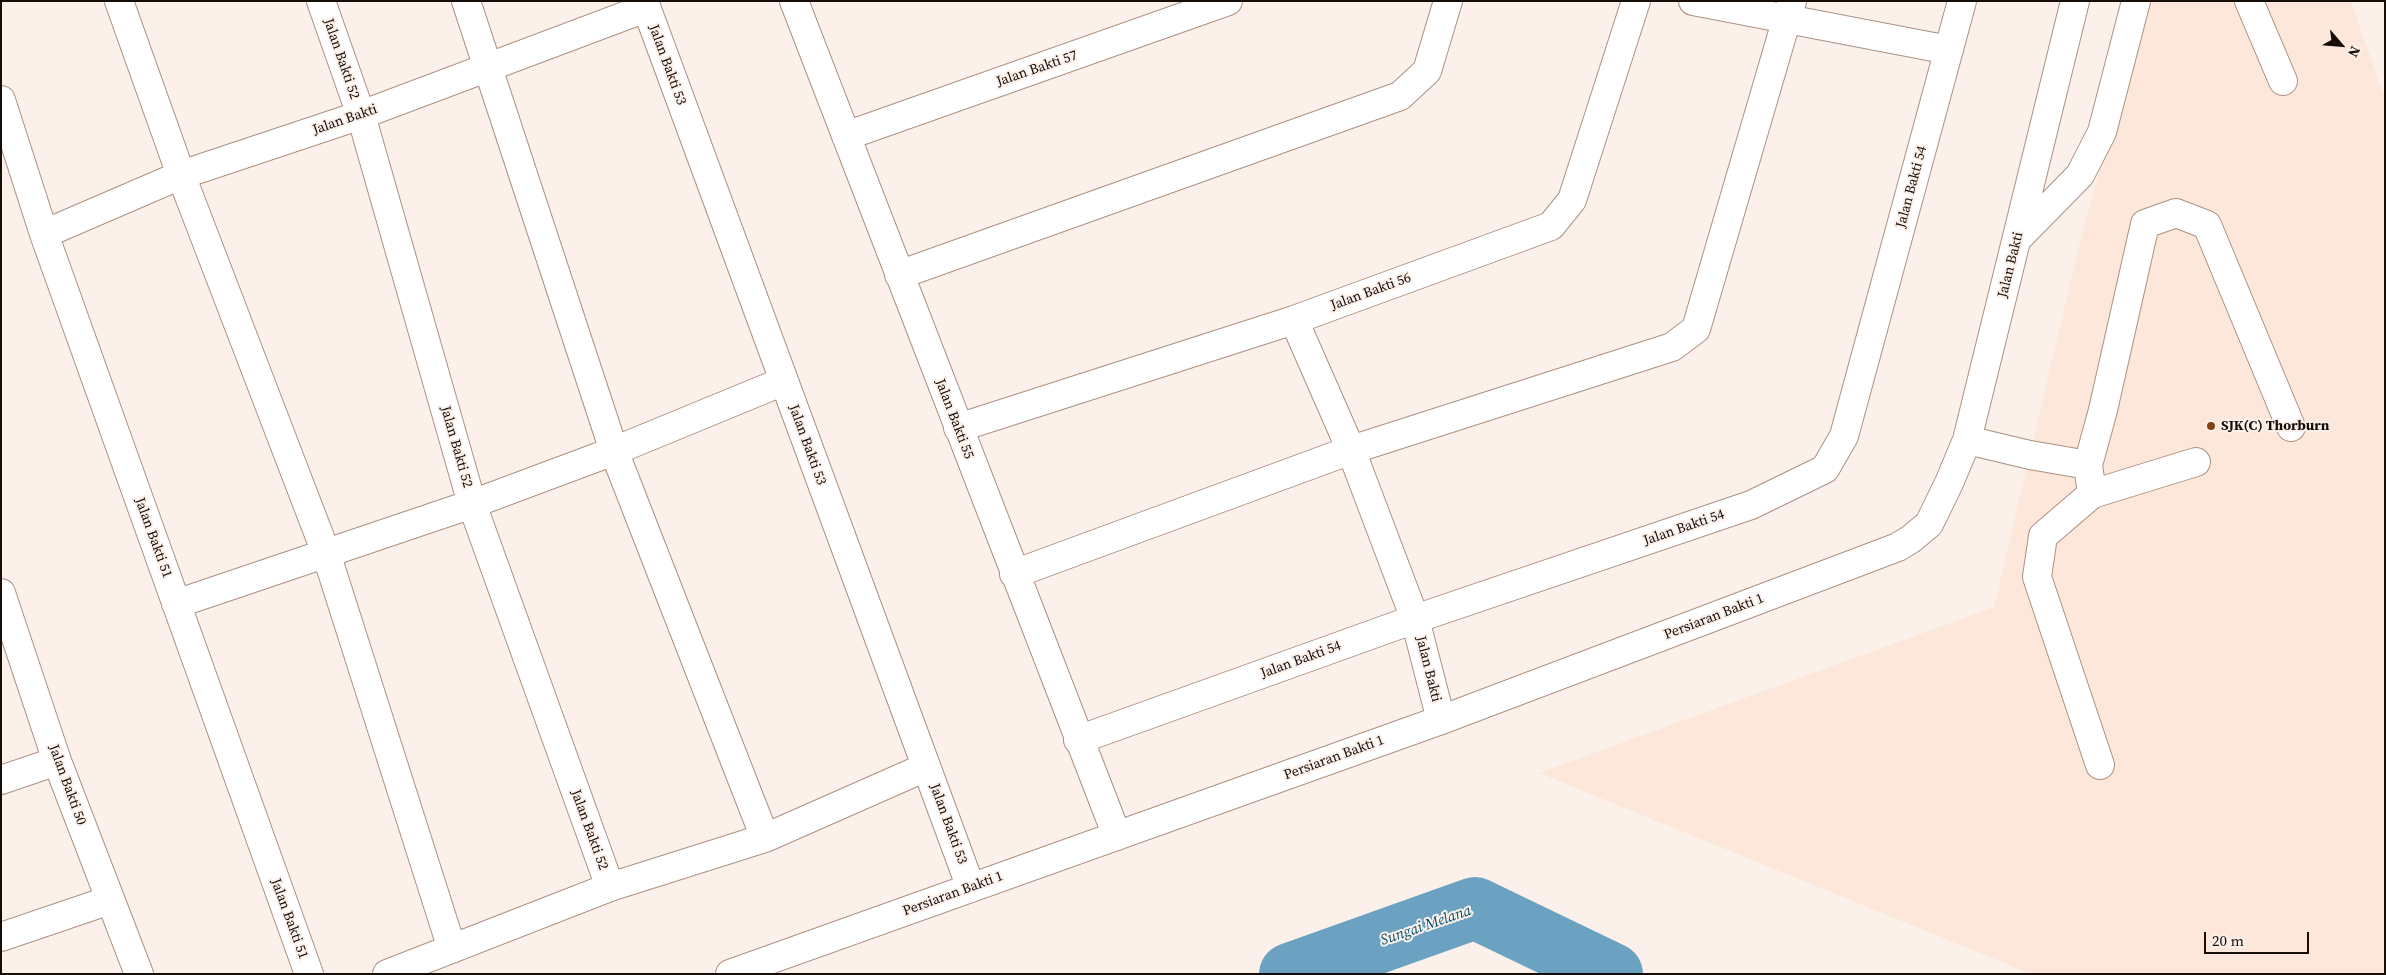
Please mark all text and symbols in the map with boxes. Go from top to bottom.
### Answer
street label: Jalan Bakti 52 [319,16,363,102]
north arrow [2316,20,2366,70]
street label: Jalan Bakti 53 [645,22,689,108]
text: N [2343,43,2366,61]
street label: Jalan Bakti 57 [994,47,1080,91]
street label: Jalan Bakti [311,101,379,139]
street label: Jalan Bakti 54 [1893,144,1931,230]
street label: Jalan Bakti [1995,230,2027,300]
street label: Jalan Bakti 56 [1328,270,1414,314]
street label: Jalan Bakti 55 [931,377,977,461]
street label: Jalan Bakti 53 [785,402,829,488]
street label: Jalan Bakti 52 [436,404,476,490]
place label: SJK(C) Thorburn [2221,418,2329,434]
marker: SJK(C) Thorburn [2205,420,2217,432]
street label: Jalan Bakti 51 [131,495,175,581]
street label: Jalan Bakti 54 [1641,506,1727,550]
street label: Persiaran Bakti 1 [1662,590,1766,644]
street label: Jalan Bakti [1412,634,1444,704]
street label: Jalan Bakti 54 [1258,638,1344,682]
street label: Persiaran Bakti 1 [1282,732,1386,784]
street label: Jalan Bakti 50 [45,742,89,828]
street label: Jalan Bakti 53 [926,781,970,867]
street label: Jalan Bakti 52 [567,787,611,873]
street label: Persiaran Bakti 1 [901,868,1005,920]
street label: Jalan Bakti 51 [267,876,311,962]
water label: Sungai Melana [1378,902,1474,950]
scale bar [2206,922,2311,954]
text: 20 m [2212,930,2244,951]

